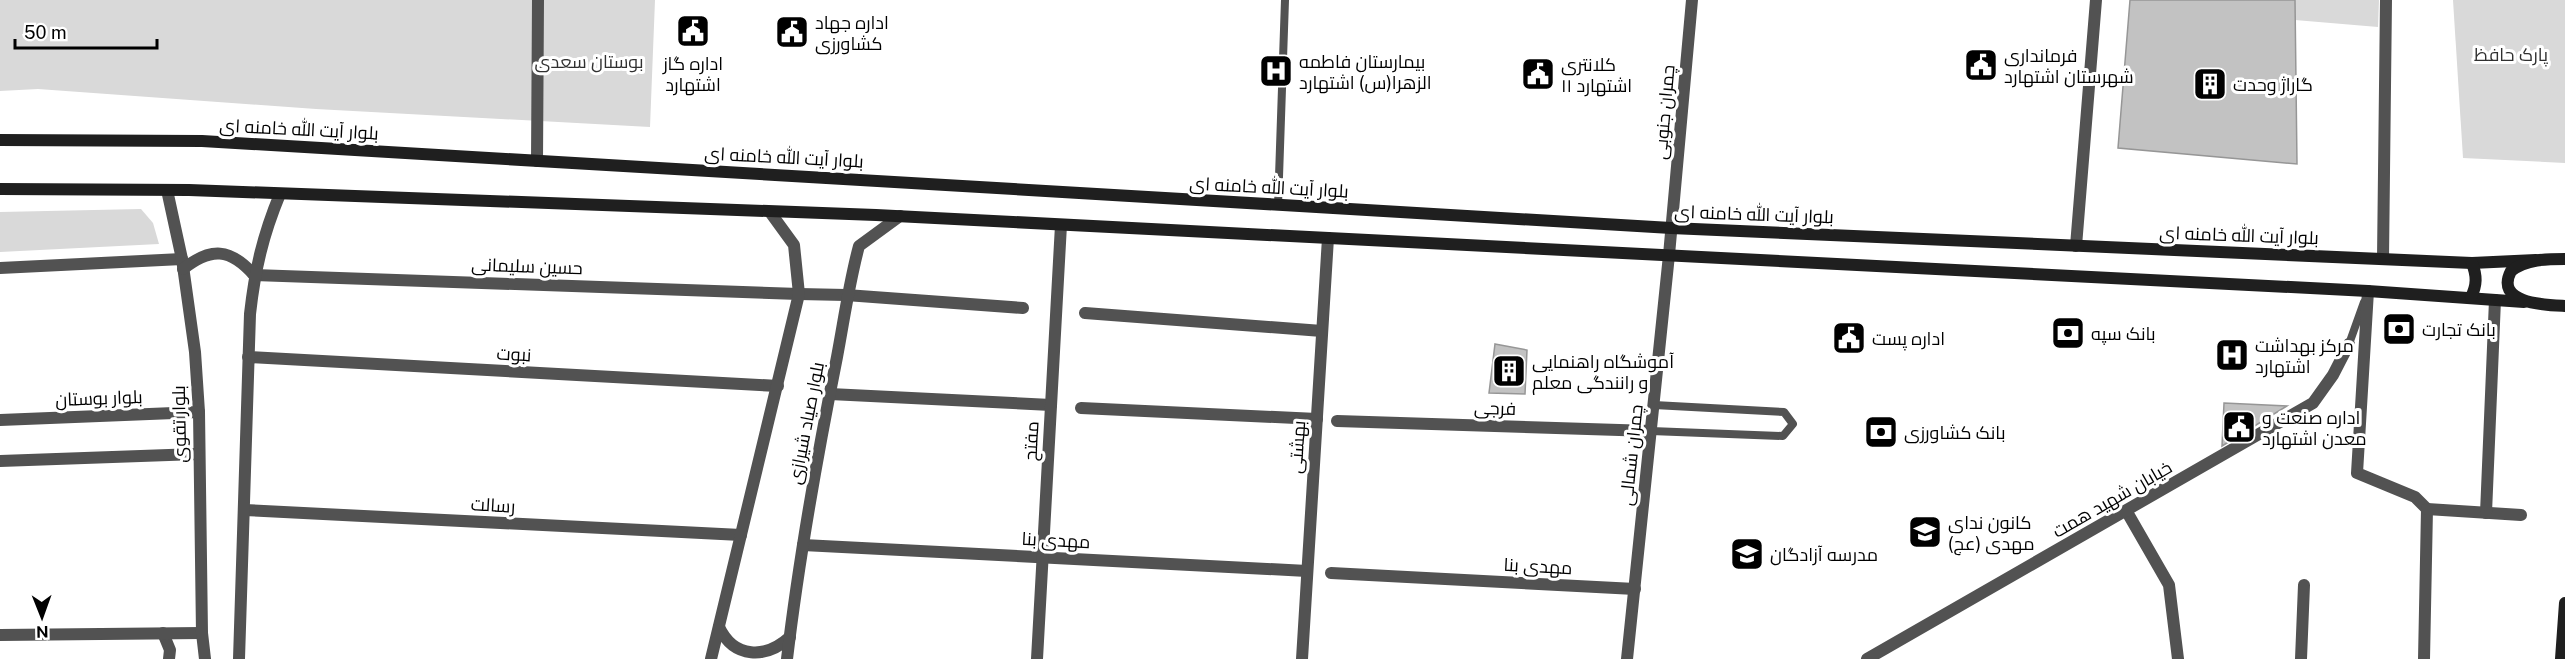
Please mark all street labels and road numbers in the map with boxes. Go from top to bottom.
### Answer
street label: چمران جنوبی [1649,64,1681,160]
street label: بلوار آیت الله خامنه ای [219,113,379,145]
street label: بلوار آیت الله خامنه ای [704,141,864,173]
street label: بلوار آیت الله خامنه ای [1189,171,1349,203]
street label: بلوار آیت الله خامنه ای [1674,200,1834,228]
street label: بلوار آیت الله خامنه ای [2159,221,2319,249]
street label: حسین سلیمانی [471,254,583,279]
street label: نبوت [496,343,532,366]
street label: بلوار صیاد شیرازی [784,360,829,486]
street label: بلوار تقوی [168,385,191,463]
street label: بلوار بوستان [55,386,143,411]
street label: فرجی [1473,397,1516,420]
street label: چمران شمالی [1615,403,1649,507]
street label: بهشتی [1285,420,1310,474]
street label: مفتح [1019,421,1045,461]
street label: خیابان شهید همت [2049,456,2176,543]
street label: رسالت [470,493,516,518]
street label: مهدی بنا [1021,528,1091,553]
street label: مهدی بنا [1503,554,1573,579]

